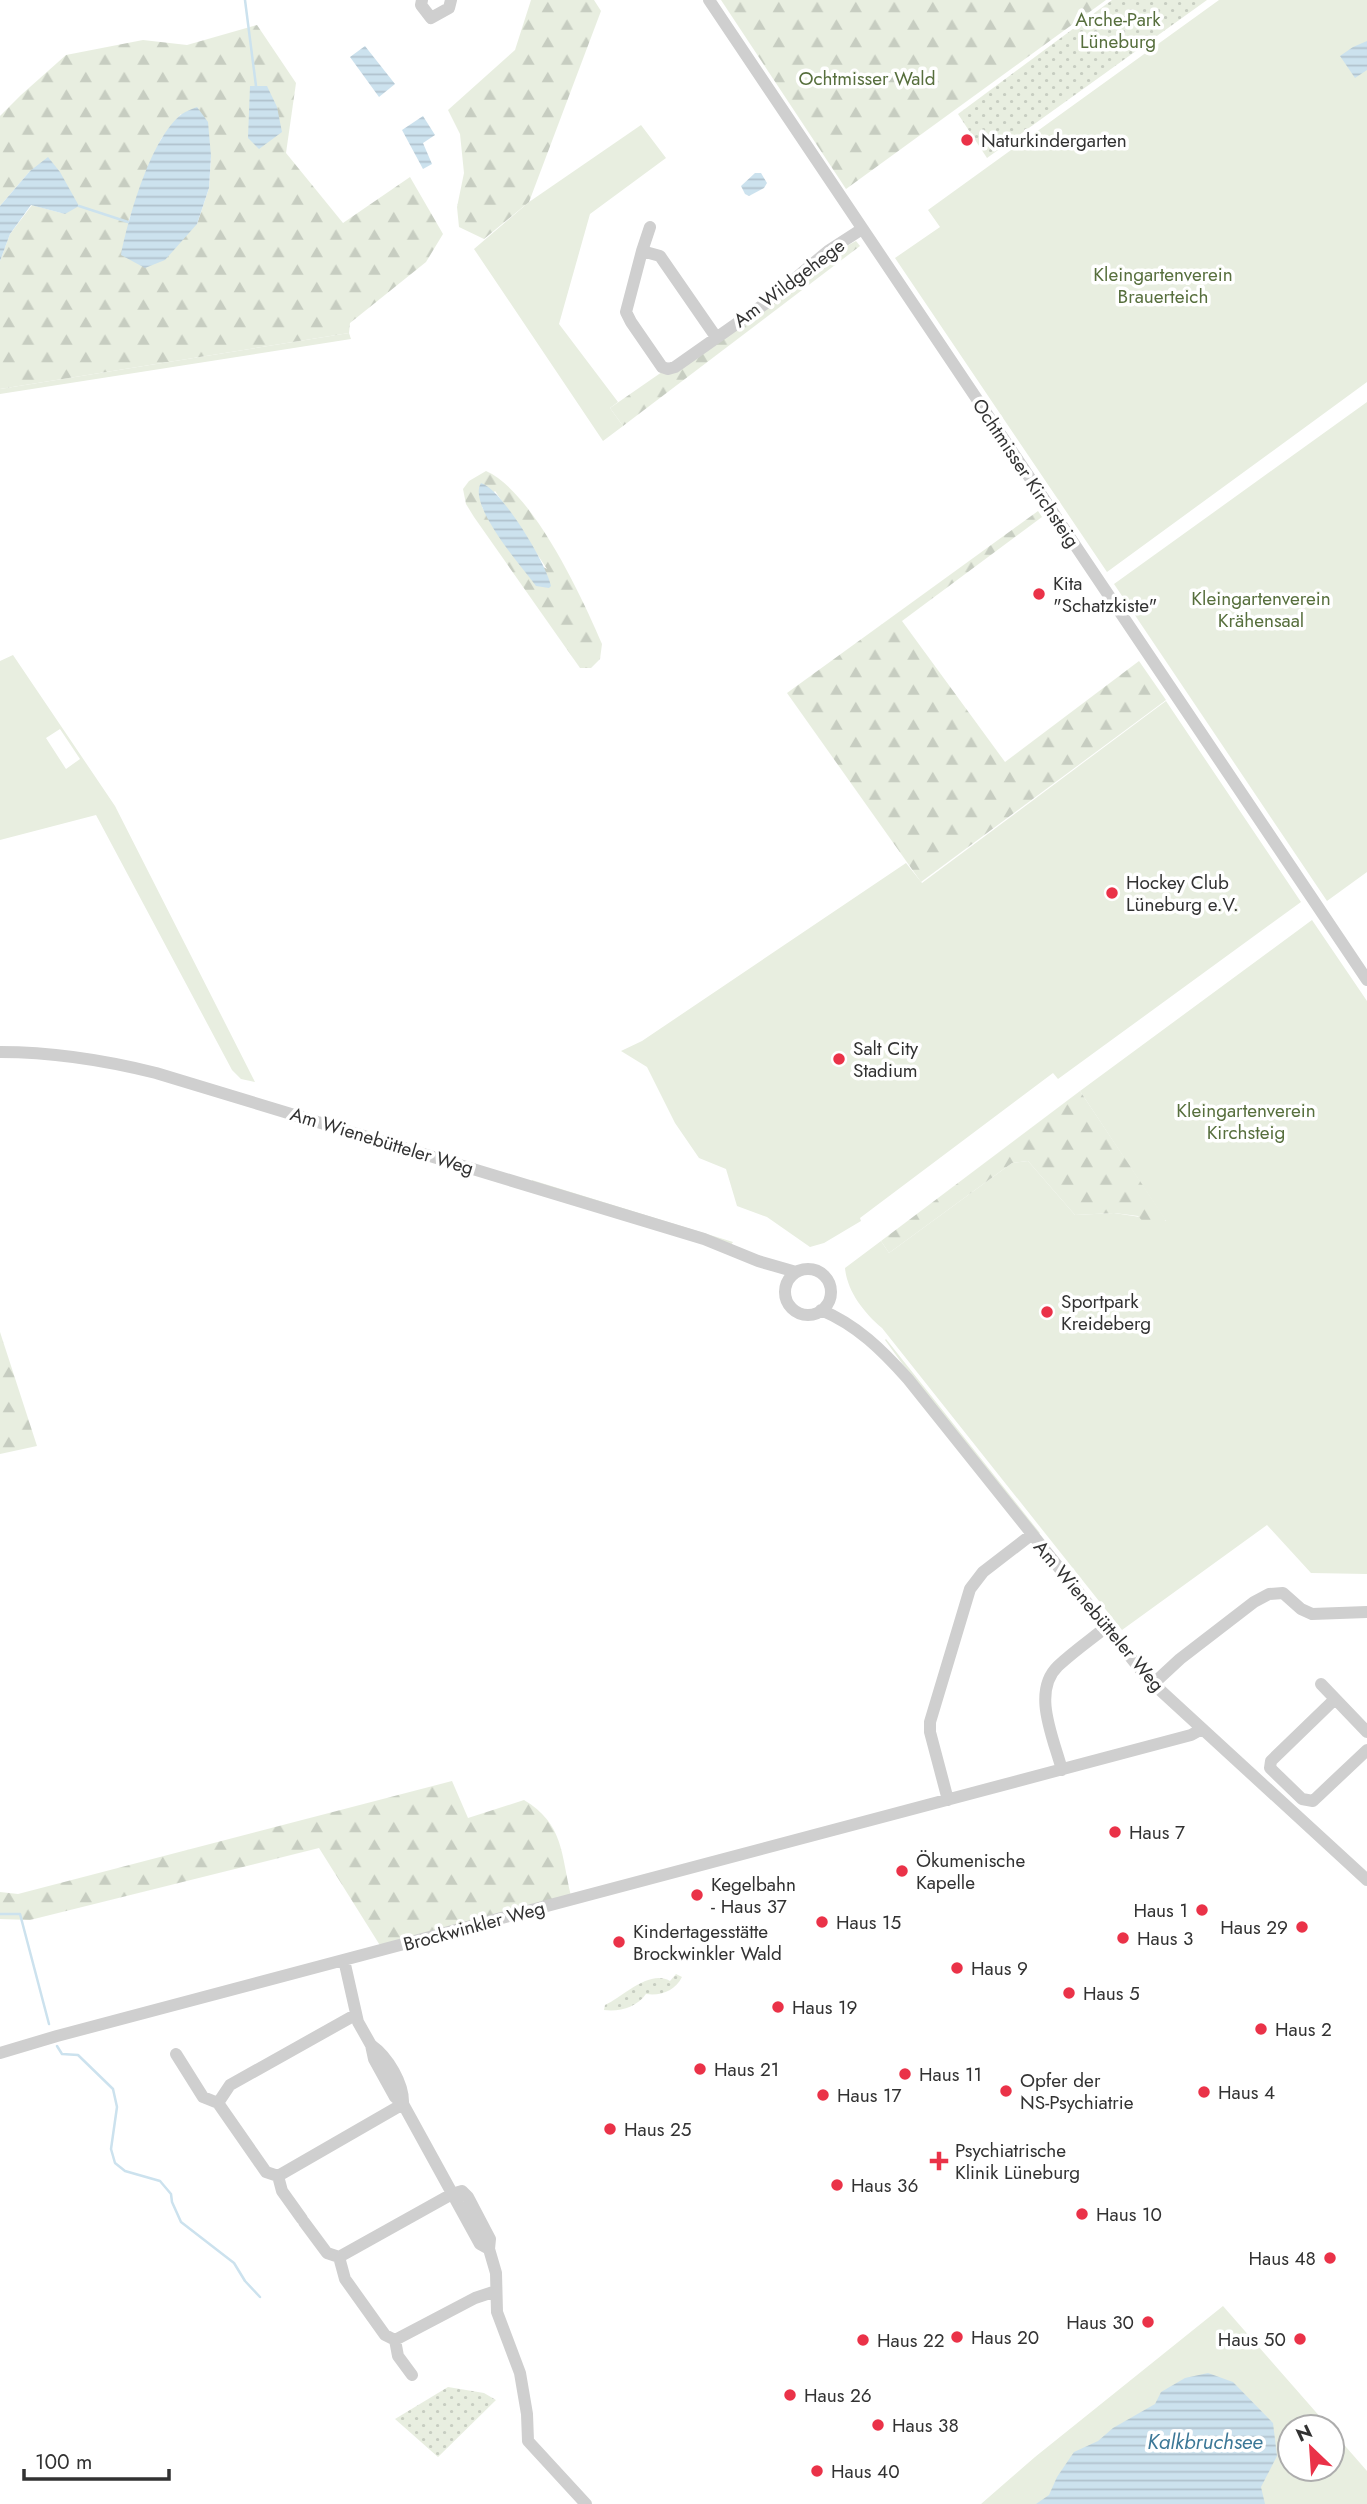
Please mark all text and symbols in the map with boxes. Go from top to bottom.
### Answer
park label: Arche-Park Lüneburg [1075,6,1161,55]
park label: Ochtmisser Wald [799,65,935,92]
place label: Naturkindergarten [981,127,1127,154]
marker: Naturkindergarten [959,132,975,148]
street label: Am Wildgehege [728,232,850,334]
park label: Kleingartenverein Brauerteich [1093,261,1233,310]
street label: Ochtmisser Kirchsteig [966,393,1086,553]
place label: Kita "Schatzkiste" [1053,570,1157,619]
park label: Kleingartenverein Krähensaal [1191,585,1331,634]
marker: Kita "Schatzkiste" [1031,586,1047,602]
place label: Hockey Club Lüneburg e.V. [1126,869,1239,918]
marker: Hockey Club Lüneburg e.V. [1104,885,1120,901]
place label: Salt City Stadium [853,1035,919,1084]
marker: Salt City Stadium [831,1051,847,1067]
park label: Kleingartenverein Kirchsteig [1176,1097,1316,1146]
street label: Am Wienebütteler Weg [287,1100,477,1182]
place label: Sportpark Kreideberg [1061,1288,1151,1337]
marker: Sportpark Kreideberg [1039,1304,1055,1320]
street label: Am Wienebütteler Weg [1027,1534,1171,1698]
place label: Haus 7 [1129,1819,1185,1846]
marker: Haus 7 [1107,1824,1123,1840]
place label: Ökumenische Kapelle [916,1847,1025,1896]
marker: Ökumenische Kapelle [894,1863,910,1879]
place label: Kegelbahn - Haus 37 [711,1871,796,1920]
marker: Kegelbahn - Haus 37 [689,1887,705,1903]
street label: Brockwinkler Weg [400,1894,548,1958]
place label: Haus 1 [1133,1897,1188,1924]
marker: Haus 1 [1194,1902,1210,1918]
place label: Haus 15 [836,1909,901,1936]
marker: Haus 15 [814,1914,830,1930]
place label: Haus 29 [1220,1914,1288,1941]
place label: Kindertagesstätte Brockwinkler Wald [633,1918,782,1967]
marker: Haus 29 [1294,1919,1310,1935]
place label: Haus 3 [1137,1925,1193,1952]
marker: Haus 3 [1115,1930,1131,1946]
marker: Kindertagesstätte Brockwinkler Wald [611,1934,627,1950]
place label: Haus 9 [971,1955,1028,1982]
marker: Haus 9 [949,1960,965,1976]
place label: Haus 5 [1083,1980,1140,2007]
marker: Haus 5 [1061,1985,1077,2001]
place label: Haus 19 [792,1994,858,2021]
marker: Haus 19 [770,1999,786,2015]
place label: Haus 2 [1275,2016,1332,2043]
marker: Haus 2 [1253,2021,1269,2037]
place label: Haus 21 [714,2056,779,2083]
marker: Haus 21 [692,2061,708,2077]
place label: Haus 11 [919,2061,982,2088]
marker: Haus 11 [897,2066,913,2082]
place label: Opfer der NS-Psychiatrie [1020,2067,1134,2116]
place label: Haus 4 [1218,2079,1275,2106]
place label: Haus 17 [837,2082,902,2109]
marker: Opfer der NS-Psychiatrie [998,2083,1014,2099]
marker: Haus 4 [1196,2084,1212,2100]
marker: Haus 17 [815,2087,831,2103]
place label: Haus 25 [624,2116,692,2143]
marker: Haus 25 [602,2121,618,2137]
place label: Psychiatrische Klinik Lüneburg [955,2137,1080,2186]
marker: Psychiatrische Klinik Lüneburg [929,2151,949,2171]
place label: Haus 36 [851,2172,918,2199]
marker: Haus 36 [829,2177,845,2193]
place label: Haus 10 [1096,2201,1162,2228]
marker: Haus 10 [1074,2206,1090,2222]
place label: Haus 48 [1248,2245,1316,2272]
marker: Haus 48 [1322,2250,1338,2266]
place label: Haus 30 [1066,2309,1134,2336]
marker: Haus 30 [1140,2314,1156,2330]
place label: Haus 20 [971,2324,1039,2351]
place label: Haus 50 [1218,2326,1286,2353]
place label: Haus 22 [877,2327,945,2354]
marker: Haus 20 [949,2329,965,2345]
marker: Haus 50 [1292,2331,1308,2347]
marker: Haus 22 [855,2332,871,2348]
place label: Haus 26 [804,2382,872,2409]
marker: Haus 26 [782,2387,798,2403]
place label: Haus 38 [892,2412,959,2439]
north arrow [1276,2413,1346,2483]
marker: Haus 38 [870,2417,886,2433]
text: N [1291,2418,1317,2448]
water label: Kalkbruchsee [1147,2427,1263,2457]
scale bar [24,2438,170,2482]
text: 100 m [35,2447,92,2477]
place label: Haus 40 [831,2458,900,2485]
marker: Haus 40 [809,2463,825,2479]

